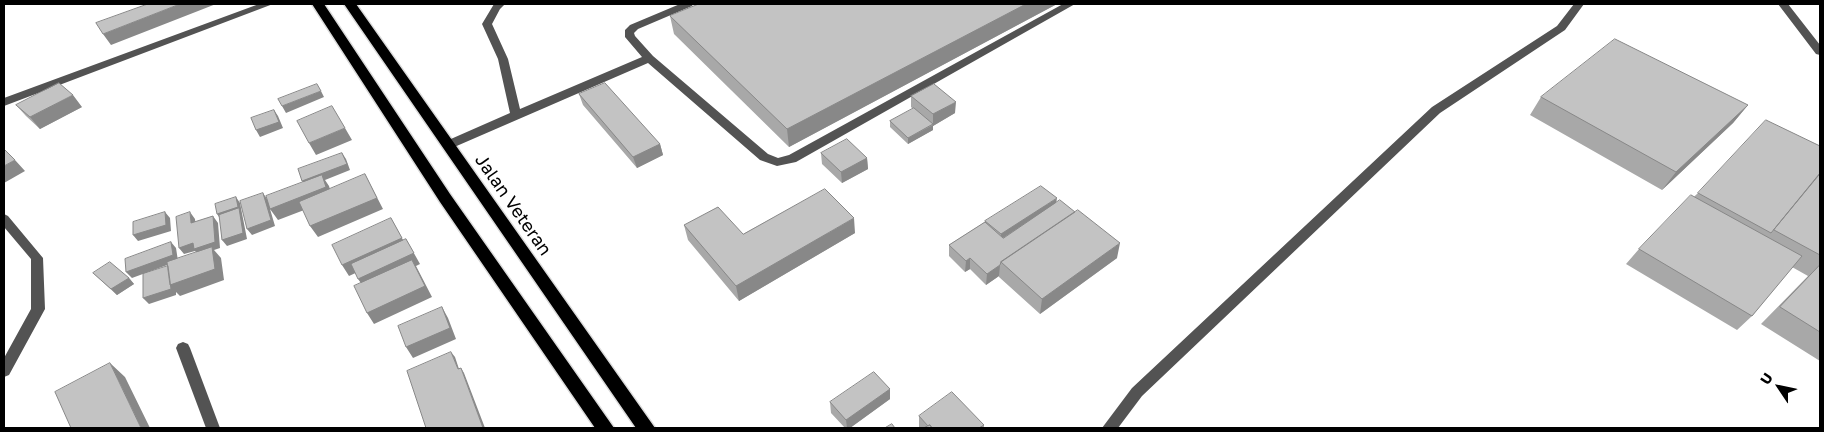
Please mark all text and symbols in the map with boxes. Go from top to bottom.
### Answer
street label: Jalan Veteran [470,150,556,260]
north arrow [1754,362,1804,412]
text: U [1756,369,1776,387]

